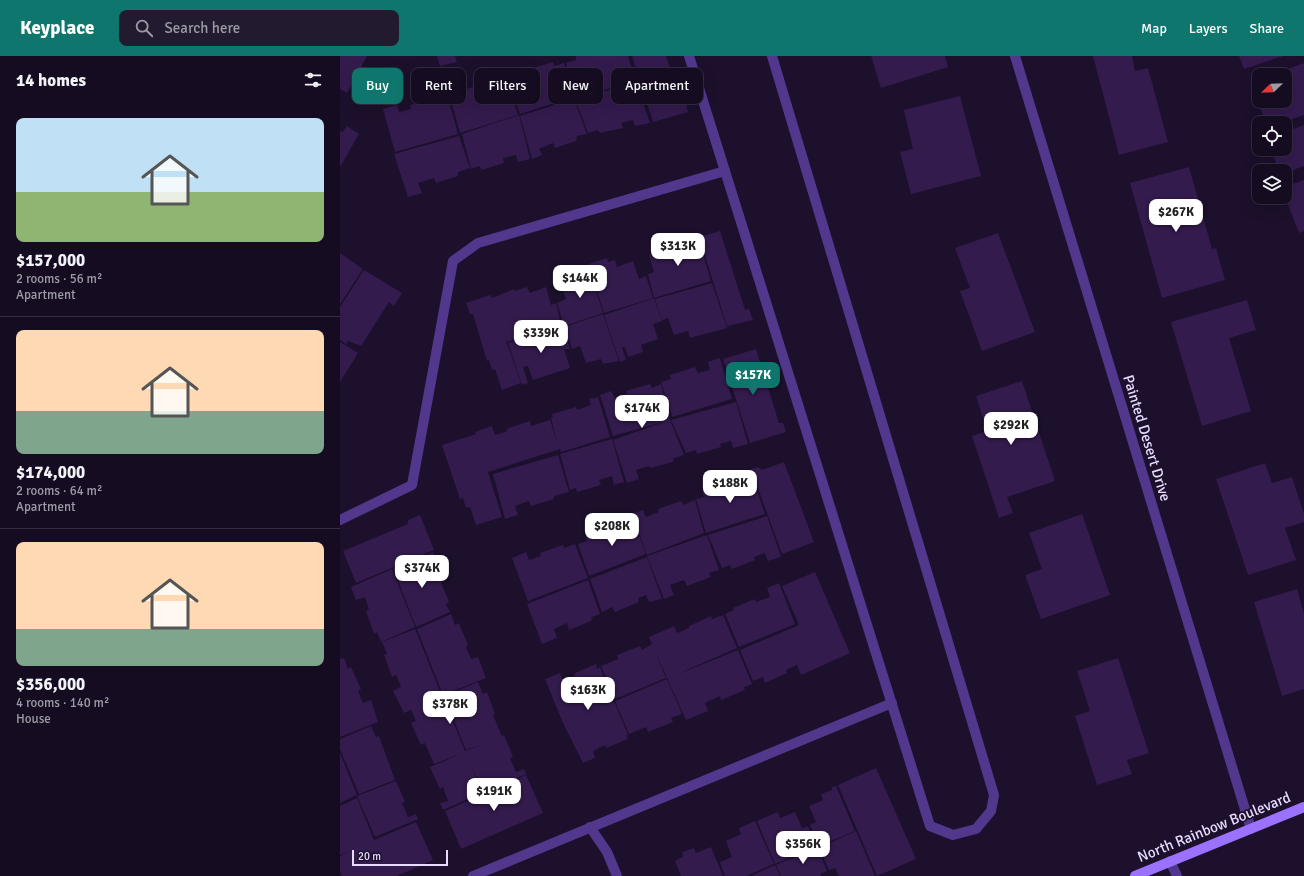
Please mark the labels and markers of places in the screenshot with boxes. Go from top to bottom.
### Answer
pin: $267K [1148,199,1204,233]
pin: $313K [650,233,706,267]
pin: $144K [552,265,608,299]
pin: $339K [513,320,569,354]
pin: $157K [725,362,781,396]
pin: $174K [614,395,670,429]
pin: $292K [983,412,1039,446]
pin: $188K [702,470,758,504]
pin: $208K [584,513,640,547]
pin: $374K [394,555,450,589]
pin: $163K [560,677,616,711]
pin: $378K [422,691,478,725]
pin: $191K [466,778,522,812]
pin: $356K [775,831,831,865]

